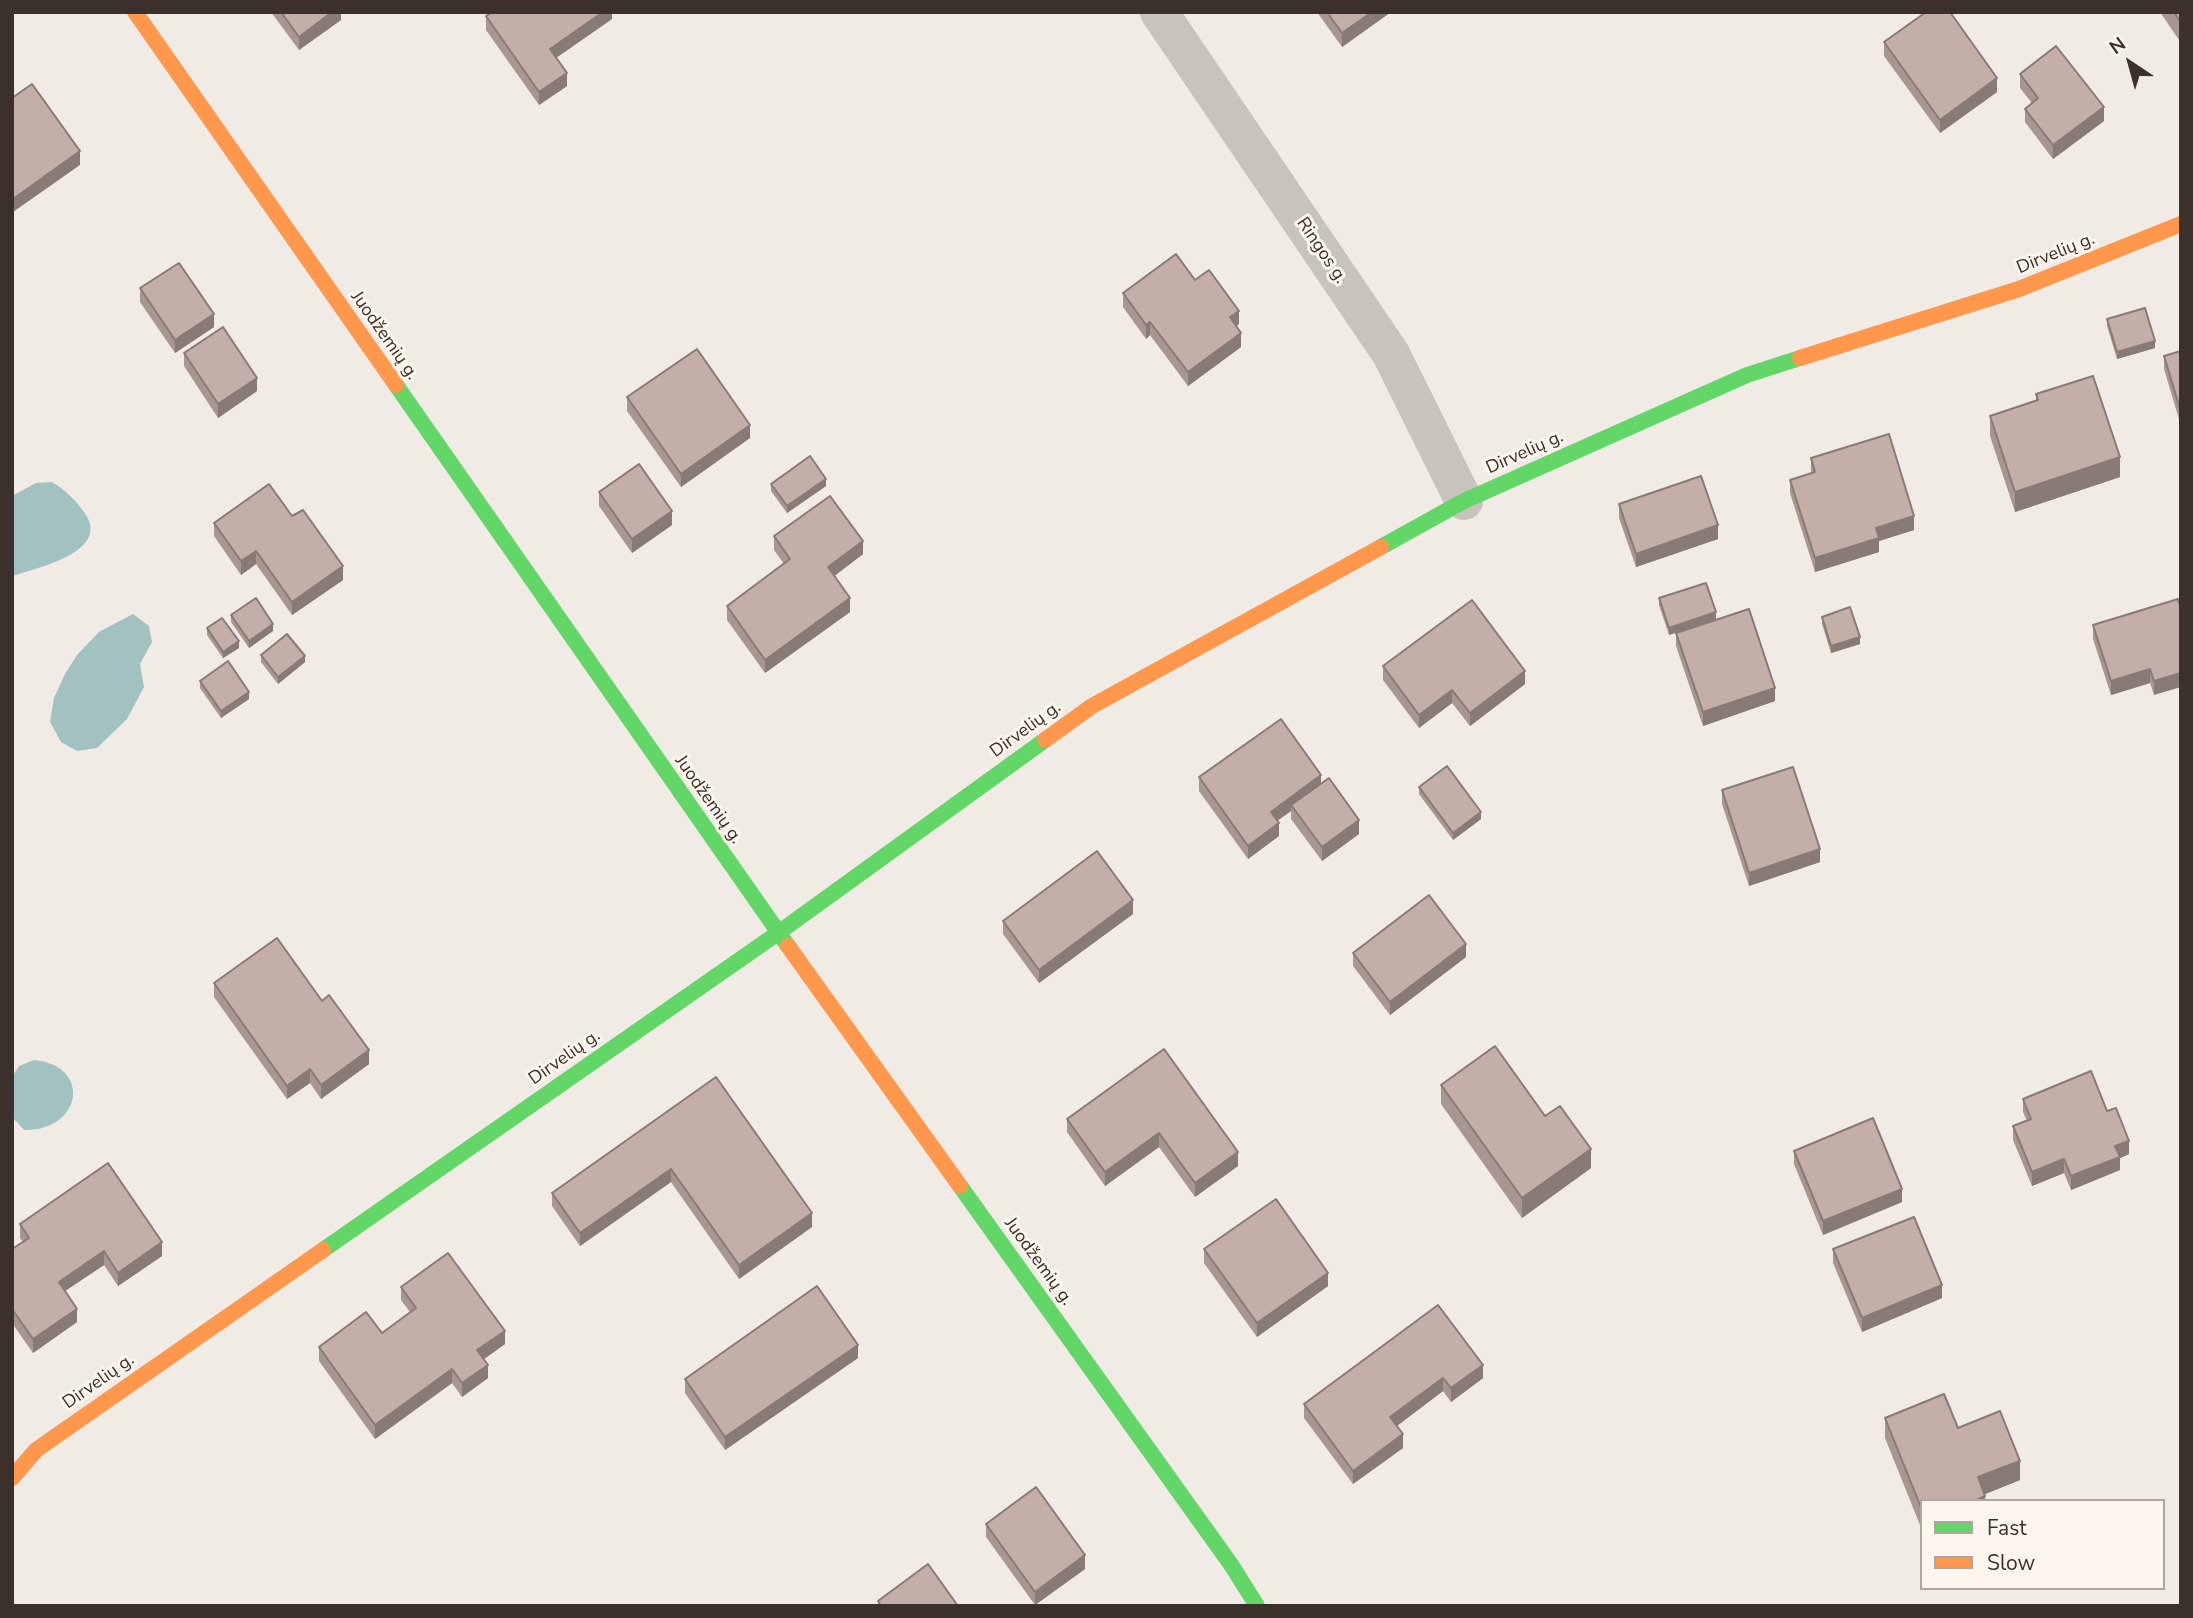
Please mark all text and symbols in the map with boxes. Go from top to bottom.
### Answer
north arrow [2095,28,2165,98]
text: N [2104,31,2131,61]
street label: Ringos g. [1291,214,1351,288]
street label: Dirvelių g. [2014,229,2098,279]
street label: Juodžemių g. [346,288,422,384]
street label: Dirvelių g. [1483,426,1567,480]
street label: Dirvelių g. [986,697,1066,763]
street label: Juodžemių g. [670,752,746,848]
street label: Dirvelių g. [525,1026,605,1090]
street label: Juodžemių g. [999,1214,1077,1310]
street label: Dirvelių g. [59,1350,139,1414]
legend [1920,1499,2165,1590]
text: Fast [1987,1514,2027,1542]
text: Slow [1987,1549,2035,1577]

